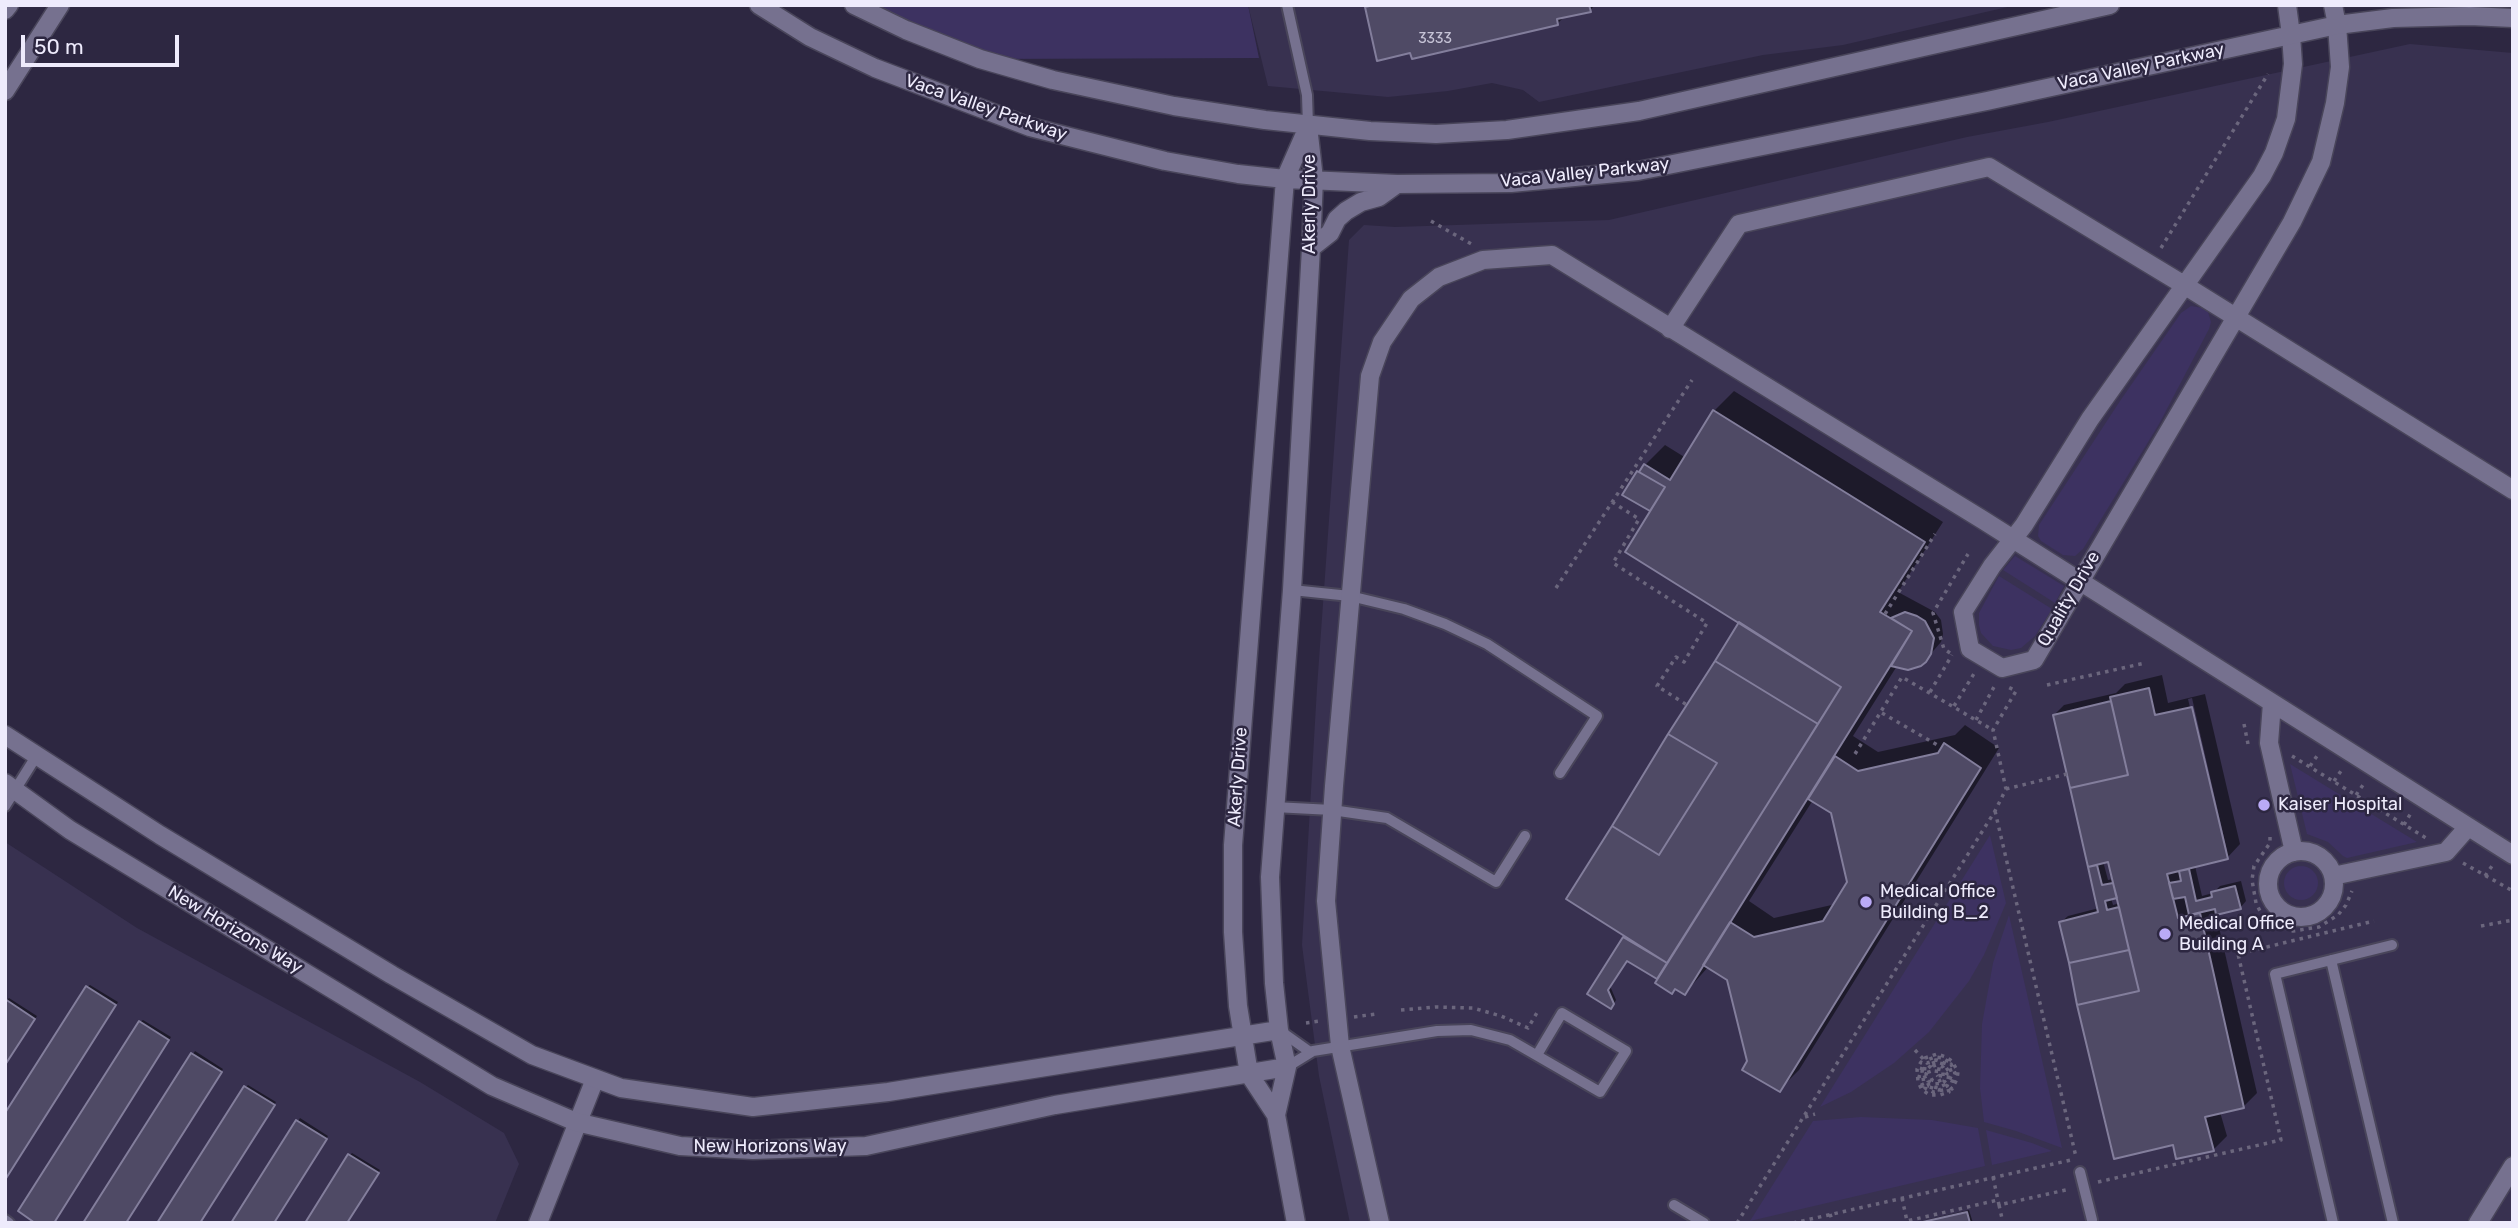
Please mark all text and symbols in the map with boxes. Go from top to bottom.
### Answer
scale bar [24,21,182,65]
house number: 3333 [1418,31,1452,47]
text: 50 m [34,34,84,59]
street label: Vaca Valley Parkway [2056,39,2226,95]
street label: Vaca Valley Parkway [902,70,1070,146]
street label: Vaca Valley Parkway [1499,153,1671,193]
street label: Akerly Drive [1299,154,1321,254]
street label: Quality Drive [2033,548,2105,650]
street label: Akerly Drive [1224,726,1252,828]
place label: Kaiser Hospital [2278,794,2402,816]
marker: Kaiser Hospital [2256,797,2272,813]
street label: New Horizons Way [164,881,306,979]
place label: Medical Office Building B_2 [1880,881,1996,924]
marker: Medical Office Building B_2 [1858,894,1874,910]
place label: Medical Office Building A [2179,913,2295,956]
marker: Medical Office Building A [2157,926,2173,942]
street label: New Horizons Way [693,1136,847,1158]

